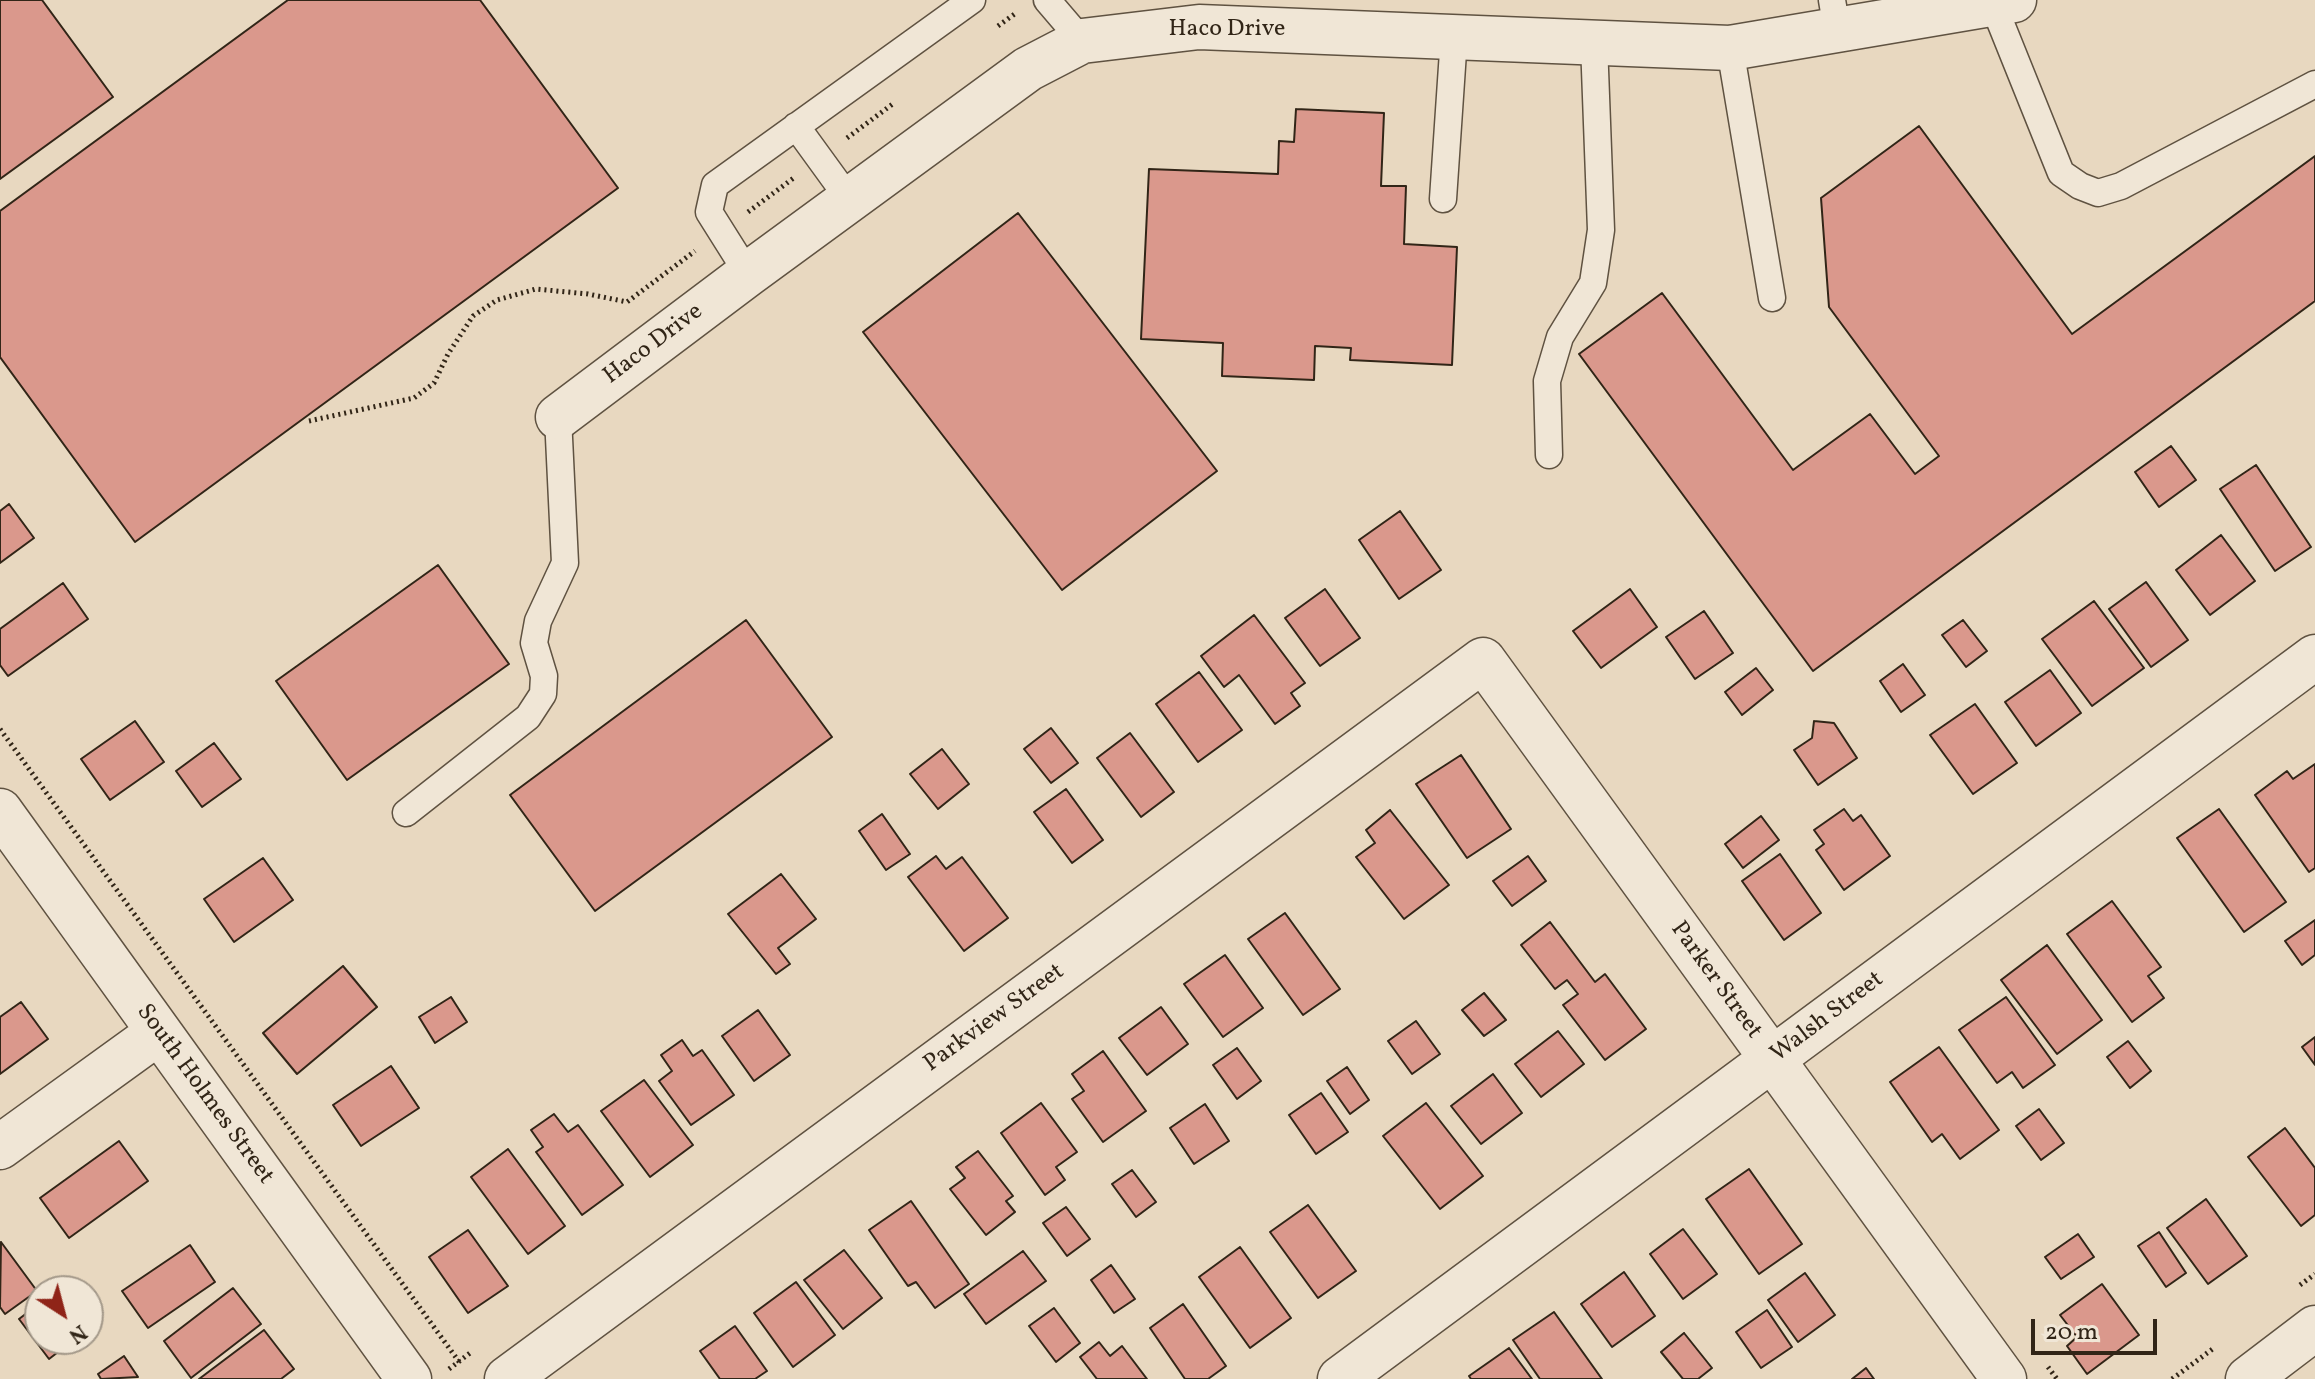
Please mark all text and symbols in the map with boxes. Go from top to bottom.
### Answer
street label: Haco Drive [1169,17,1285,45]
street label: Haco Drive [599,298,709,392]
street label: Parker Street [1663,917,1767,1045]
street label: Parkview Street [919,958,1071,1080]
street label: Walsh Street [1766,966,1890,1070]
street label: South Holmes Street [129,999,279,1191]
north arrow [24,1275,104,1355]
scale bar [2035,1303,2161,1353]
text: N [62,1316,93,1350]
text: 20 m [2045,1316,2098,1350]

